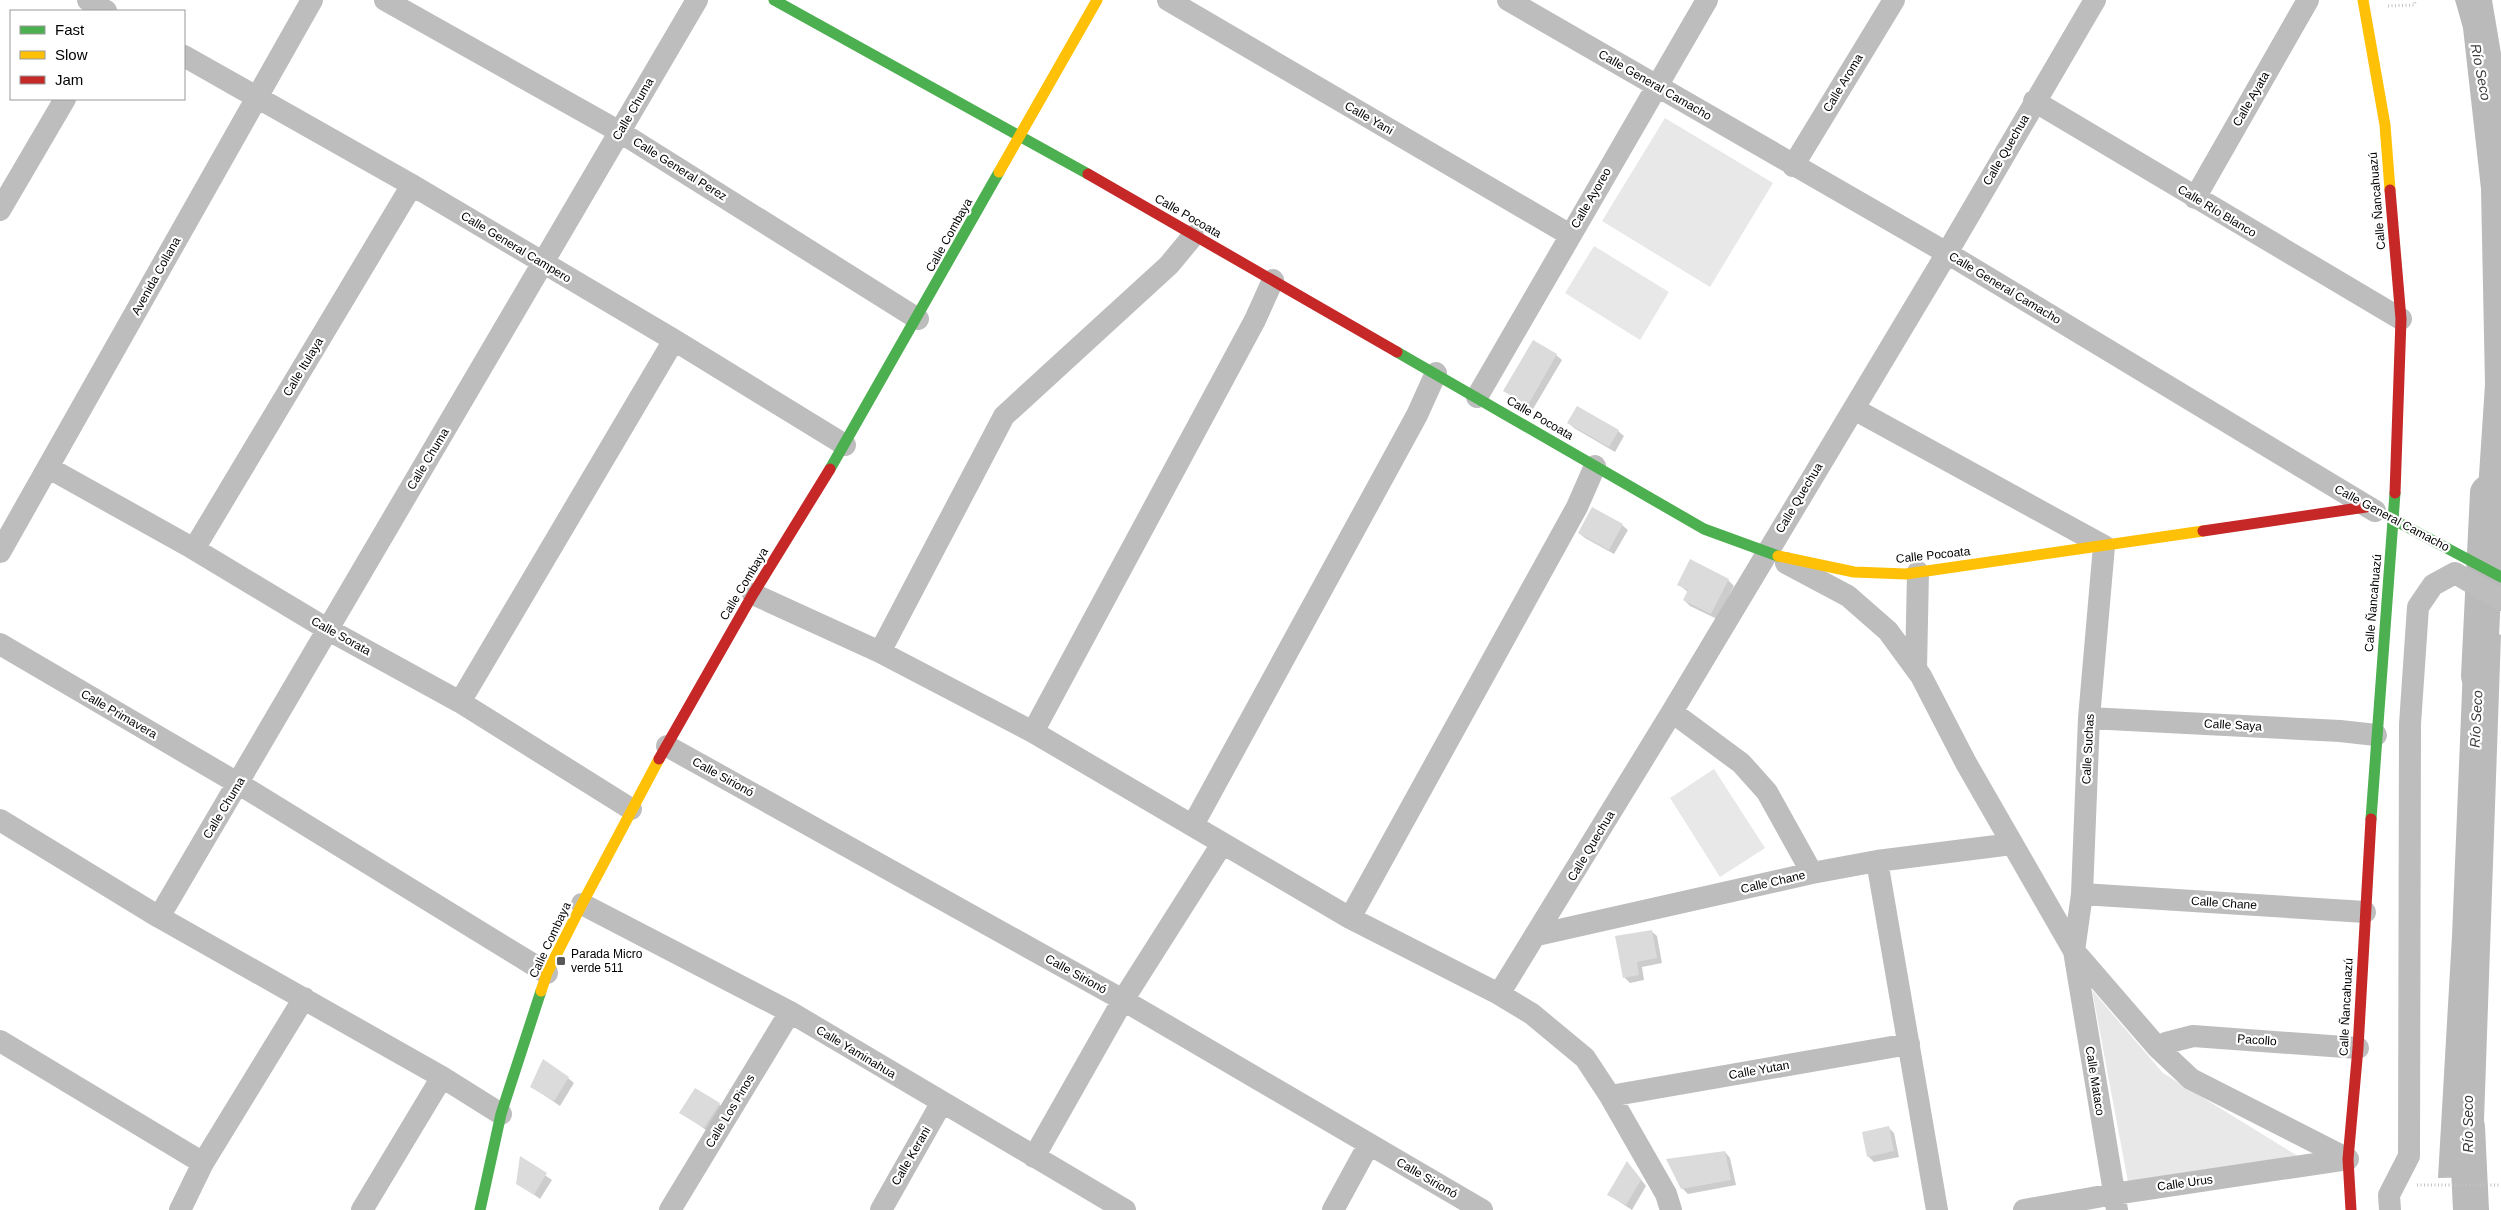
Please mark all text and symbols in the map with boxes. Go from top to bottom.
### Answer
legend [10,10,185,100]
text: Fast [55,21,85,38]
water label: Río Seco [2468,42,2494,102]
text: Slow [55,46,88,63]
street label: Calle General Camacho [1596,47,1714,123]
street label: Calle Aroma [1820,51,1866,115]
street label: Calle Ayata [2230,69,2272,129]
text: Jam [55,71,83,88]
street label: Calle Chuma [610,75,657,143]
street label: Calle Yani [1342,99,1396,137]
street label: Calle Quechua [1980,112,2032,188]
street label: Calle General Perez [630,134,730,204]
street label: Calle Ñancahuazú [2366,152,2388,250]
street label: Calle Ayoreo [1568,165,1614,231]
street label: Calle Río Blanco [2175,182,2259,240]
street label: Calle Pocoata [1152,191,1224,241]
street label: Calle Combaya [923,195,975,274]
street label: Calle General Campero [458,209,574,286]
street label: Avenida Collana [129,234,183,318]
street label: Calle General Camacho [1947,249,2064,327]
street label: Calle Itulaya [280,335,326,399]
street label: Calle Pocoata [1504,393,1576,443]
street label: Calle Chuma [404,425,452,492]
street label: Calle Quechua [1773,460,1826,536]
street label: Calle General Camacho [2332,482,2452,554]
street label: Calle Pocoata [1895,544,1971,566]
street label: Calle Combaya [717,545,771,623]
street label: Calle Ñancahuazú [2362,554,2384,652]
street label: Calle Sorata [309,614,374,658]
street label: Calle Primavera [79,687,160,742]
water label: Río Seco [2467,690,2486,748]
street label: Calle Suchas [2079,713,2097,785]
street label: Calle Saya [2204,716,2263,734]
street label: Calle Sirionó [690,754,756,800]
street label: Calle Chuma [200,774,248,841]
street label: Calle Quechua [1565,808,1618,884]
street label: Calle Chane [1739,868,1807,896]
street label: Calle Chane [2191,894,2258,912]
street label: Calle Combaya [526,900,574,980]
place label: Parada Micro verde 511 [571,947,643,975]
street label: Calle Sirionó [1043,951,1109,997]
marker: Parada Micro verde 511 [555,955,567,967]
street label: Calle Ñancahuazú [2336,958,2356,1056]
street label: Calle Yaminahua [814,1023,899,1081]
street label: Pacollo [2237,1032,2277,1048]
street label: Calle Mataco [2083,1045,2107,1117]
street label: Calle Yutan [1728,1058,1790,1082]
street label: Calle Los Pinos [703,1072,757,1150]
water label: Río Seco [2460,1095,2476,1153]
street label: Calle Kerani [889,1124,933,1188]
street label: Calle Sirionó [1394,1155,1460,1201]
street label: Calle Urus [2156,1172,2214,1194]

